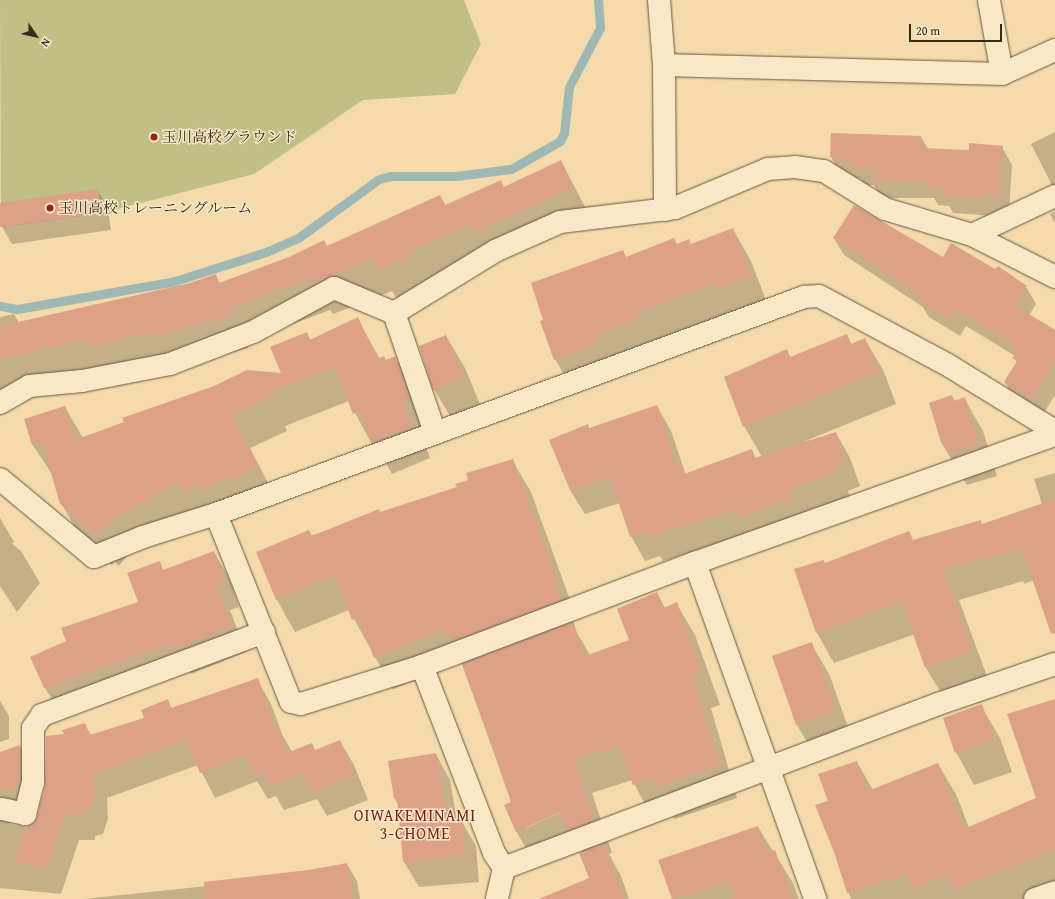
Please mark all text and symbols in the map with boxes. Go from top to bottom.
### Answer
north arrow [16,16,56,56]
scale bar [911,16,1004,42]
text: 20 m [916,22,940,39]
text: N [37,35,55,50]
place label: 玉川高校グラウンド [162,128,297,146]
marker: 玉川高校グラウンド [149,132,159,142]
place label: 玉川高校トレーニングルーム [58,199,253,217]
marker: 玉川高校トレーニングルーム [45,203,55,213]
district label: OIWAKEMINAMI 3-CHOME [354,805,476,843]

